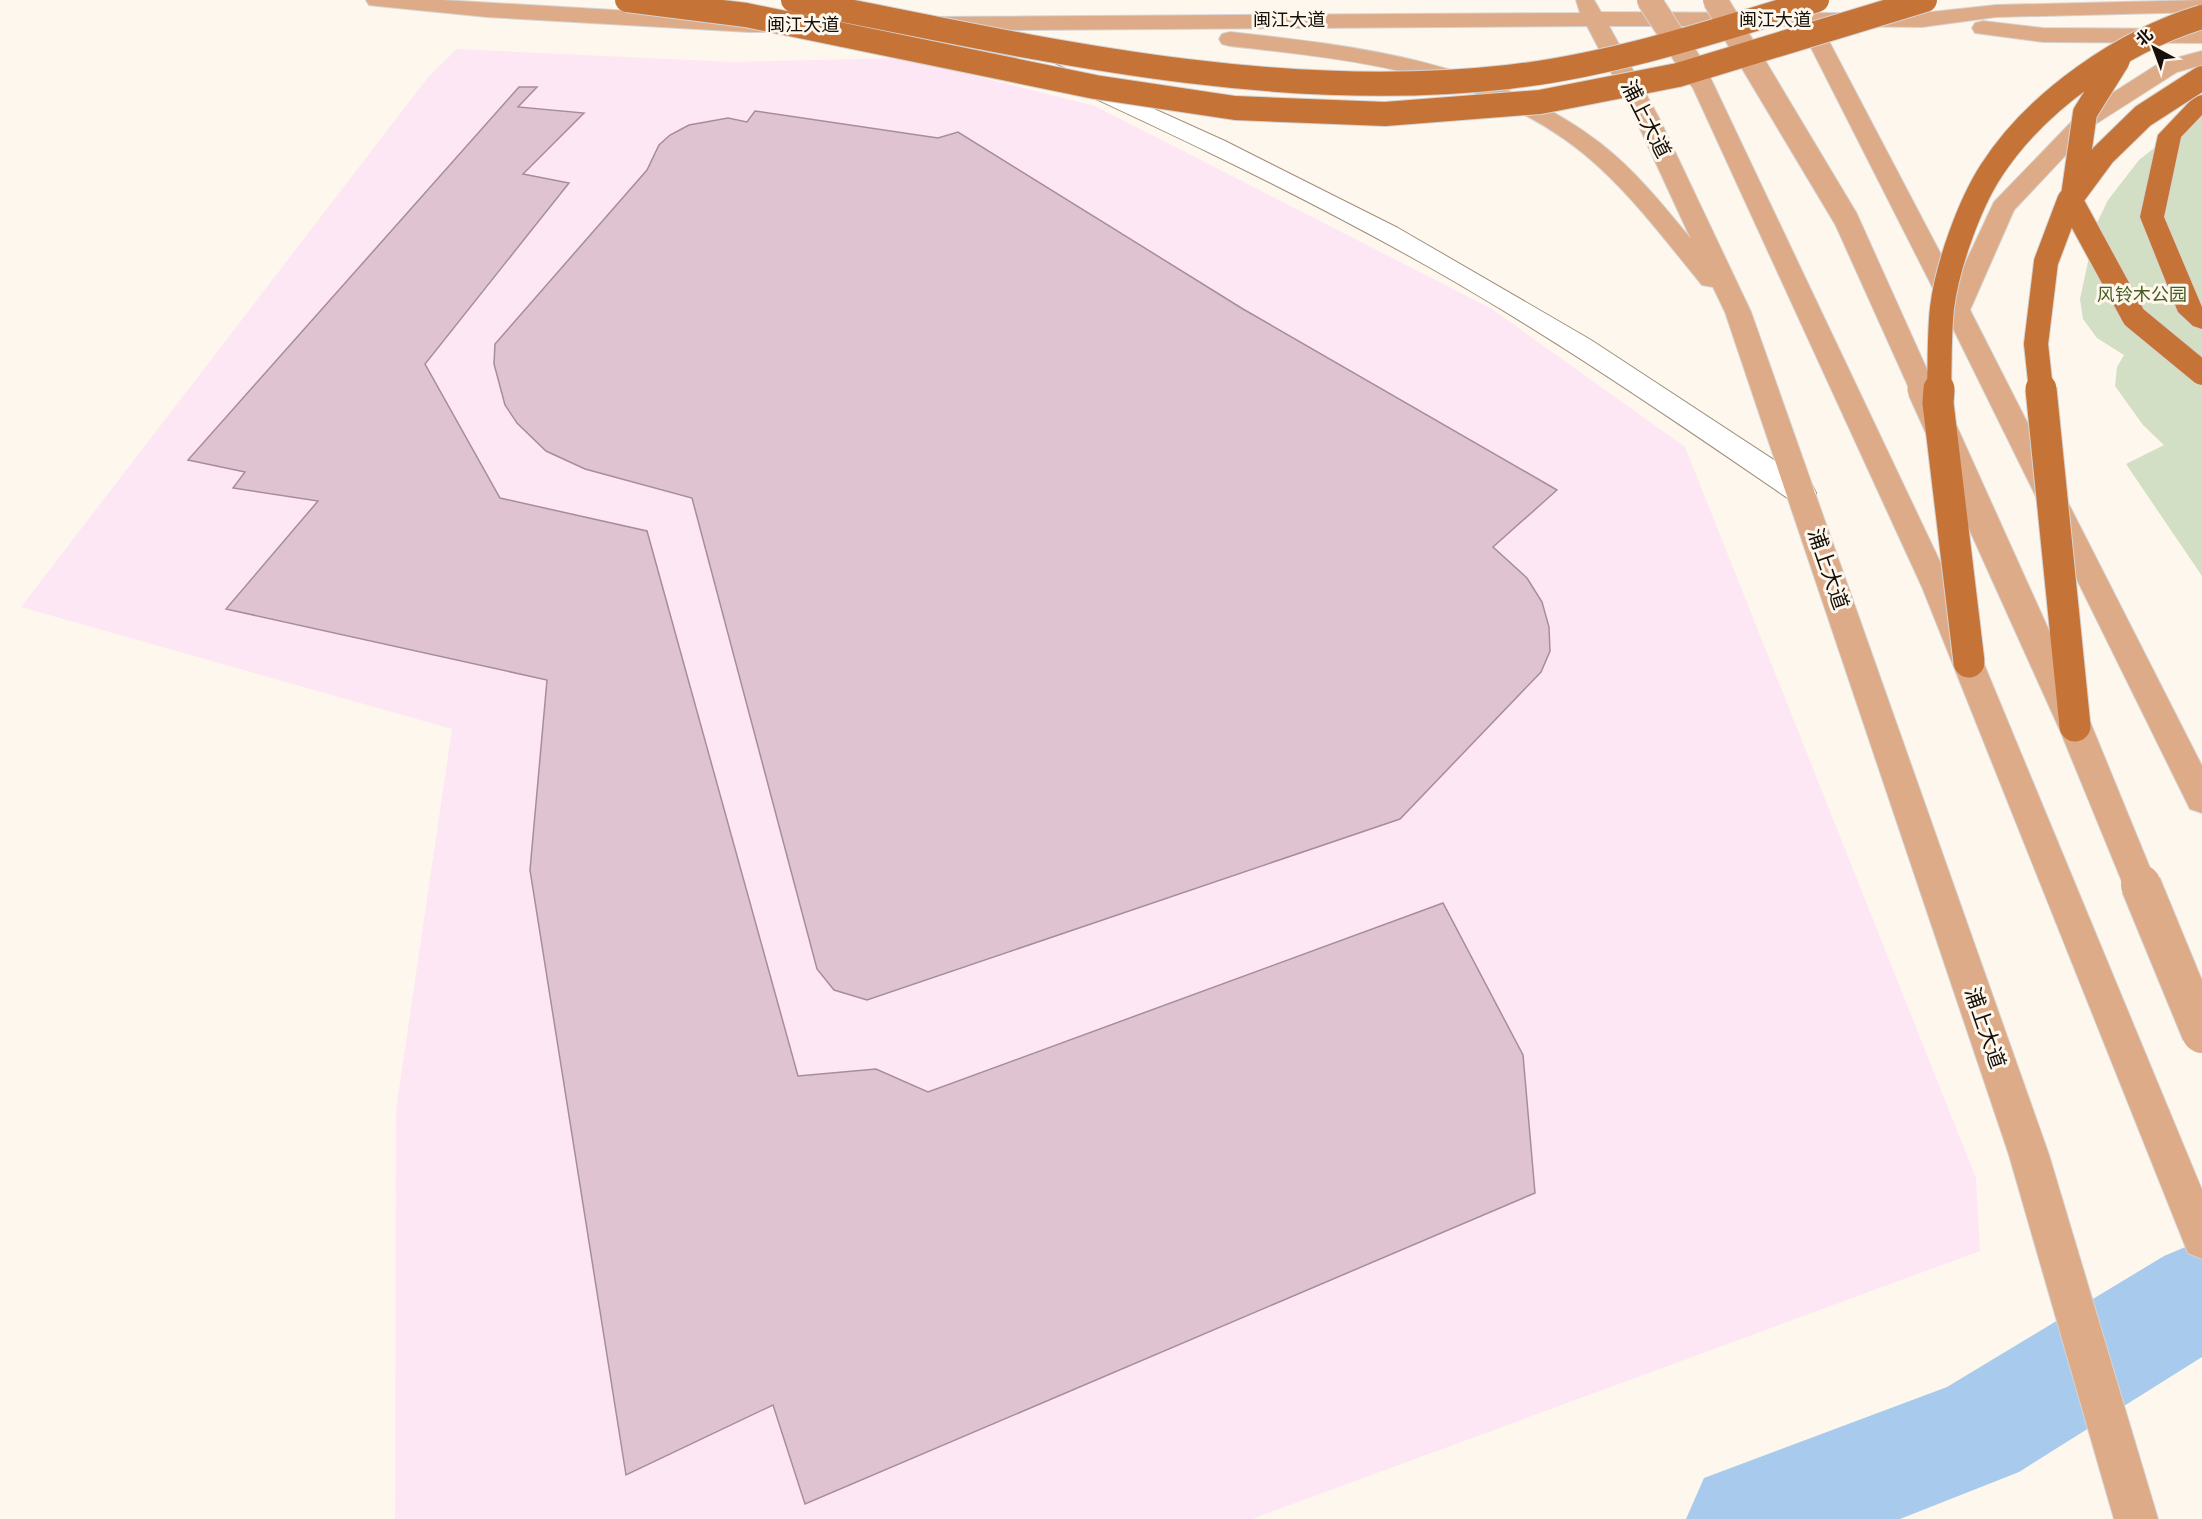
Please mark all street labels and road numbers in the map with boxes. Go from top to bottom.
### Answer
street label: 闽江大道 [1253,8,1325,33]
street label: 闽江大道 [1739,8,1811,33]
street label: 闽江大道 [767,13,839,38]
street label: 浦上大道 [1614,75,1678,163]
street label: 浦上大道 [1800,524,1856,614]
street label: 浦上大道 [1957,983,2013,1073]

